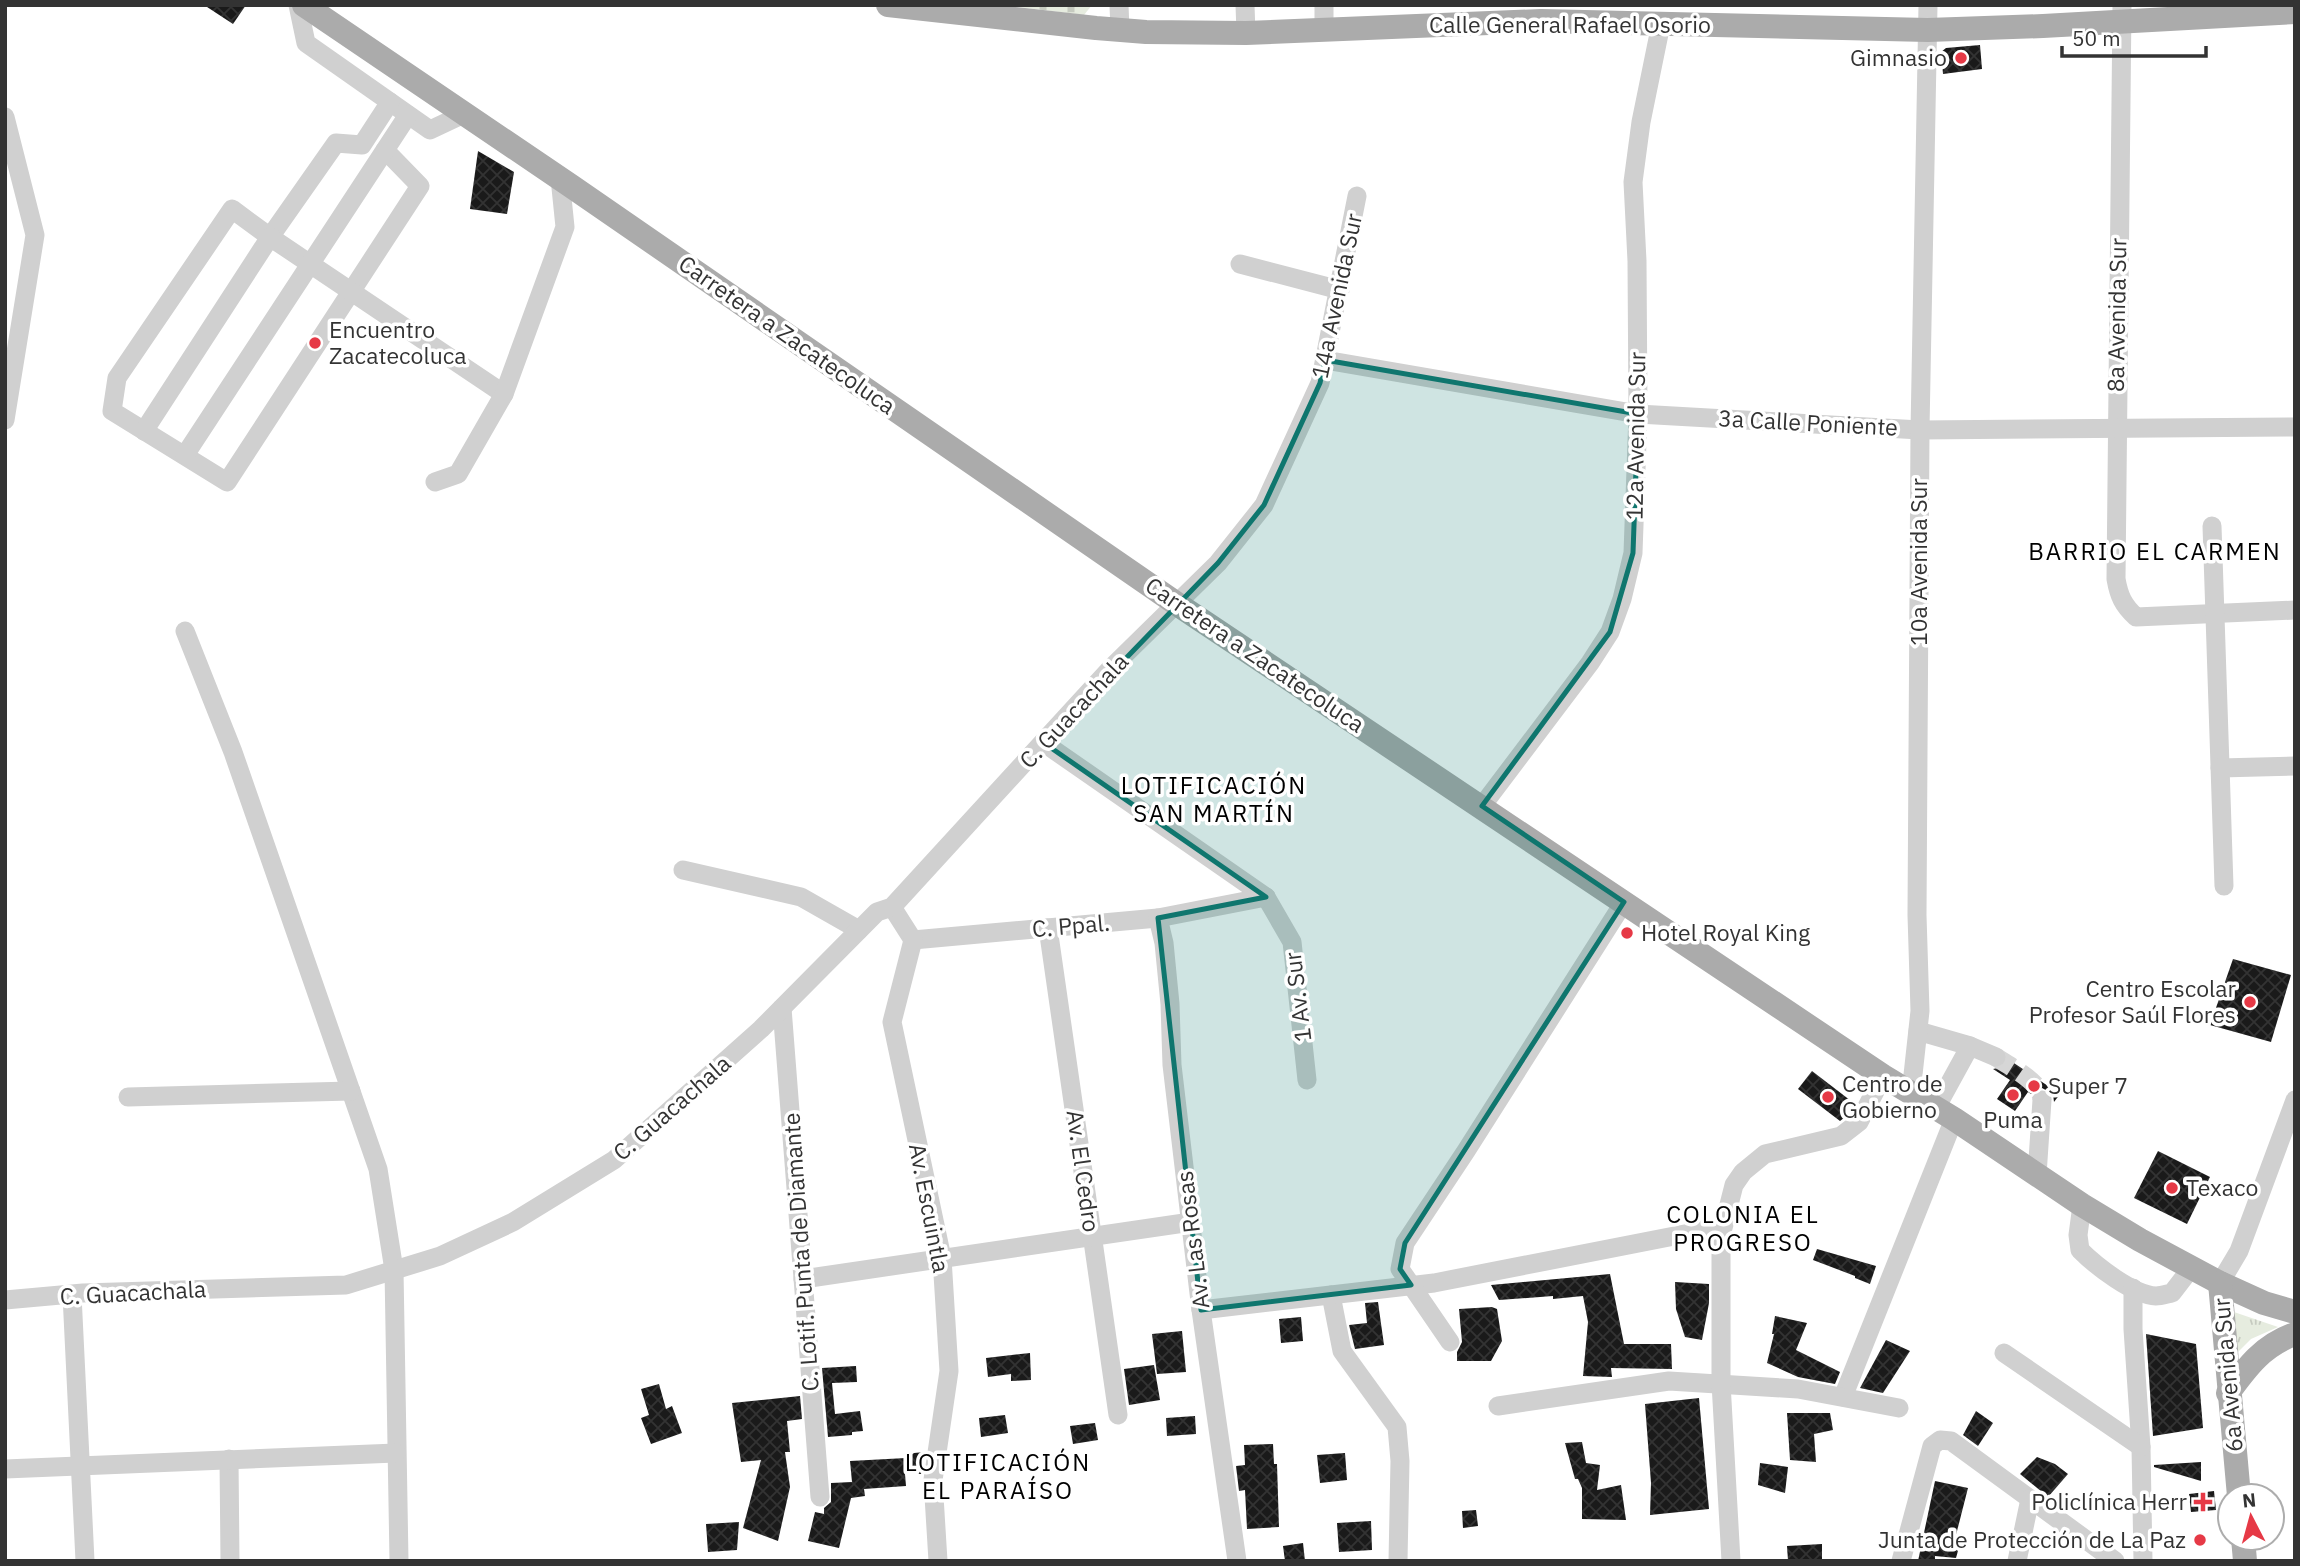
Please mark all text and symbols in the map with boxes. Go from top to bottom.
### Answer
street label: Calle General Rafael Osorio [1429,9,1711,39]
scale bar [2062,14,2206,58]
text: 50 m [2072,24,2121,52]
place label: Gimnasio [1850,42,1947,72]
marker: Gimnasio [1953,50,1969,66]
street label: 14a Avenida Sur [1304,210,1368,381]
street label: 8a Avenida Sur [2100,237,2132,392]
street label: Carretera a Zacatecoluca [673,248,902,420]
place label: Encuentro Zacatecoluca [329,314,467,370]
marker: Encuentro Zacatecoluca [307,335,323,351]
street label: 12a Avenida Sur [1619,351,1651,520]
street label: 3a Calle Poniente [1717,402,1899,442]
street label: 10a Avenida Sur [1903,477,1933,646]
district label: BARRIO EL CARMEN [2028,535,2282,567]
street label: Carretera a Zacatecoluca [1140,570,1371,739]
street label: C. Guacachala [1012,646,1134,774]
district label: LOTIFICACIÓN SAN MARTÍN [1121,769,1307,829]
street label: C. Ppal. [1031,907,1111,943]
place label: Hotel Royal King [1641,917,1810,947]
marker: Hotel Royal King [1619,925,1635,941]
street label: 1 Av. Sur [1277,950,1317,1044]
place label: Centro Escolar Profesor Saúl Flores [2029,973,2237,1029]
marker: Centro Escolar Profesor Saúl Flores [2242,994,2258,1010]
street label: C. Guacachala [606,1048,737,1167]
place label: Centro de Gobierno [1842,1068,1943,1124]
place label: Super 7 [2048,1070,2128,1100]
marker: Super 7 [2026,1078,2042,1094]
marker: Puma [2005,1087,2021,1103]
marker: Centro de Gobierno [1820,1089,1836,1105]
place label: Puma [1983,1104,2043,1134]
street label: Av. El Cedro [1061,1108,1107,1234]
street label: C. Lotif. Punta de Diamante [775,1112,825,1392]
street label: Av. Escuintla [903,1141,957,1275]
street label: Av. Las Rosas [1169,1170,1215,1311]
place label: Texaco [2186,1172,2258,1202]
marker: Texaco [2164,1180,2180,1196]
district label: COLONIA EL PROGRESO [1666,1198,1820,1258]
street label: C. Guacachala [59,1273,207,1311]
street label: 6a Avenida Sur [2205,1296,2249,1453]
district label: LOTIFICACIÓN EL PARAÍSO [905,1446,1091,1506]
north arrow [2216,1482,2286,1552]
place label: Policlínica Herr [2031,1486,2188,1516]
text: N [2241,1487,2257,1513]
marker: Policlínica Herr [2193,1492,2213,1512]
place label: Junta de Protección de La Paz [1878,1524,2186,1554]
marker: Junta de Protección de La Paz [2192,1532,2208,1548]

